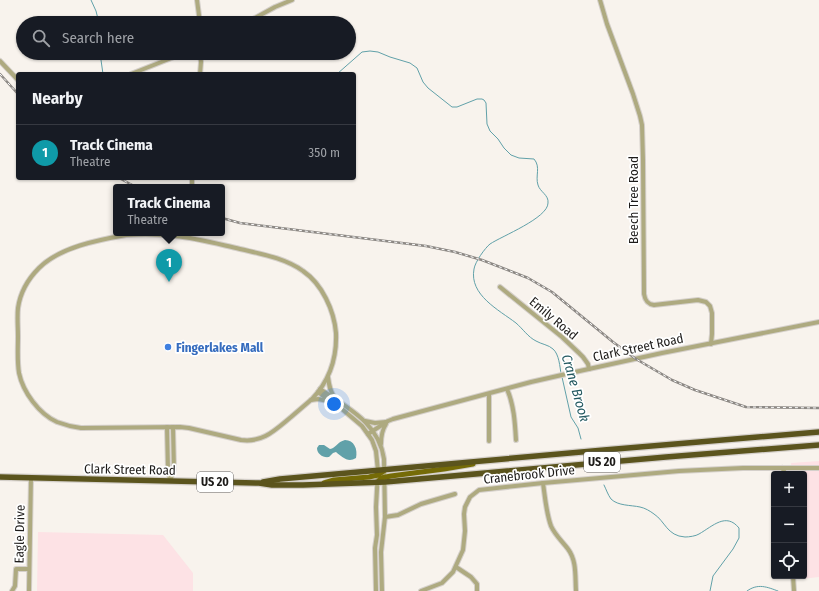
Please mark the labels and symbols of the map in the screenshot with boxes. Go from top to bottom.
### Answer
street label: Beech Tree Road [626,156,641,244]
pin: 1 [156,249,182,282]
street label: Emily Road [527,294,581,343]
street label: Clark Street Road [592,331,685,364]
place label: Fingerlakes Mall [176,340,264,355]
marker: Fingerlakes Mall [163,342,173,352]
water label: Crane Brook [558,352,593,424]
your location [324,394,344,414]
road number: US 20 [584,452,620,472]
street label: Clark Street Road [84,461,176,478]
street label: Cranebrook Drive [483,462,575,487]
road number: US 20 [197,472,233,492]
street label: Eagle Drive [11,505,28,563]

